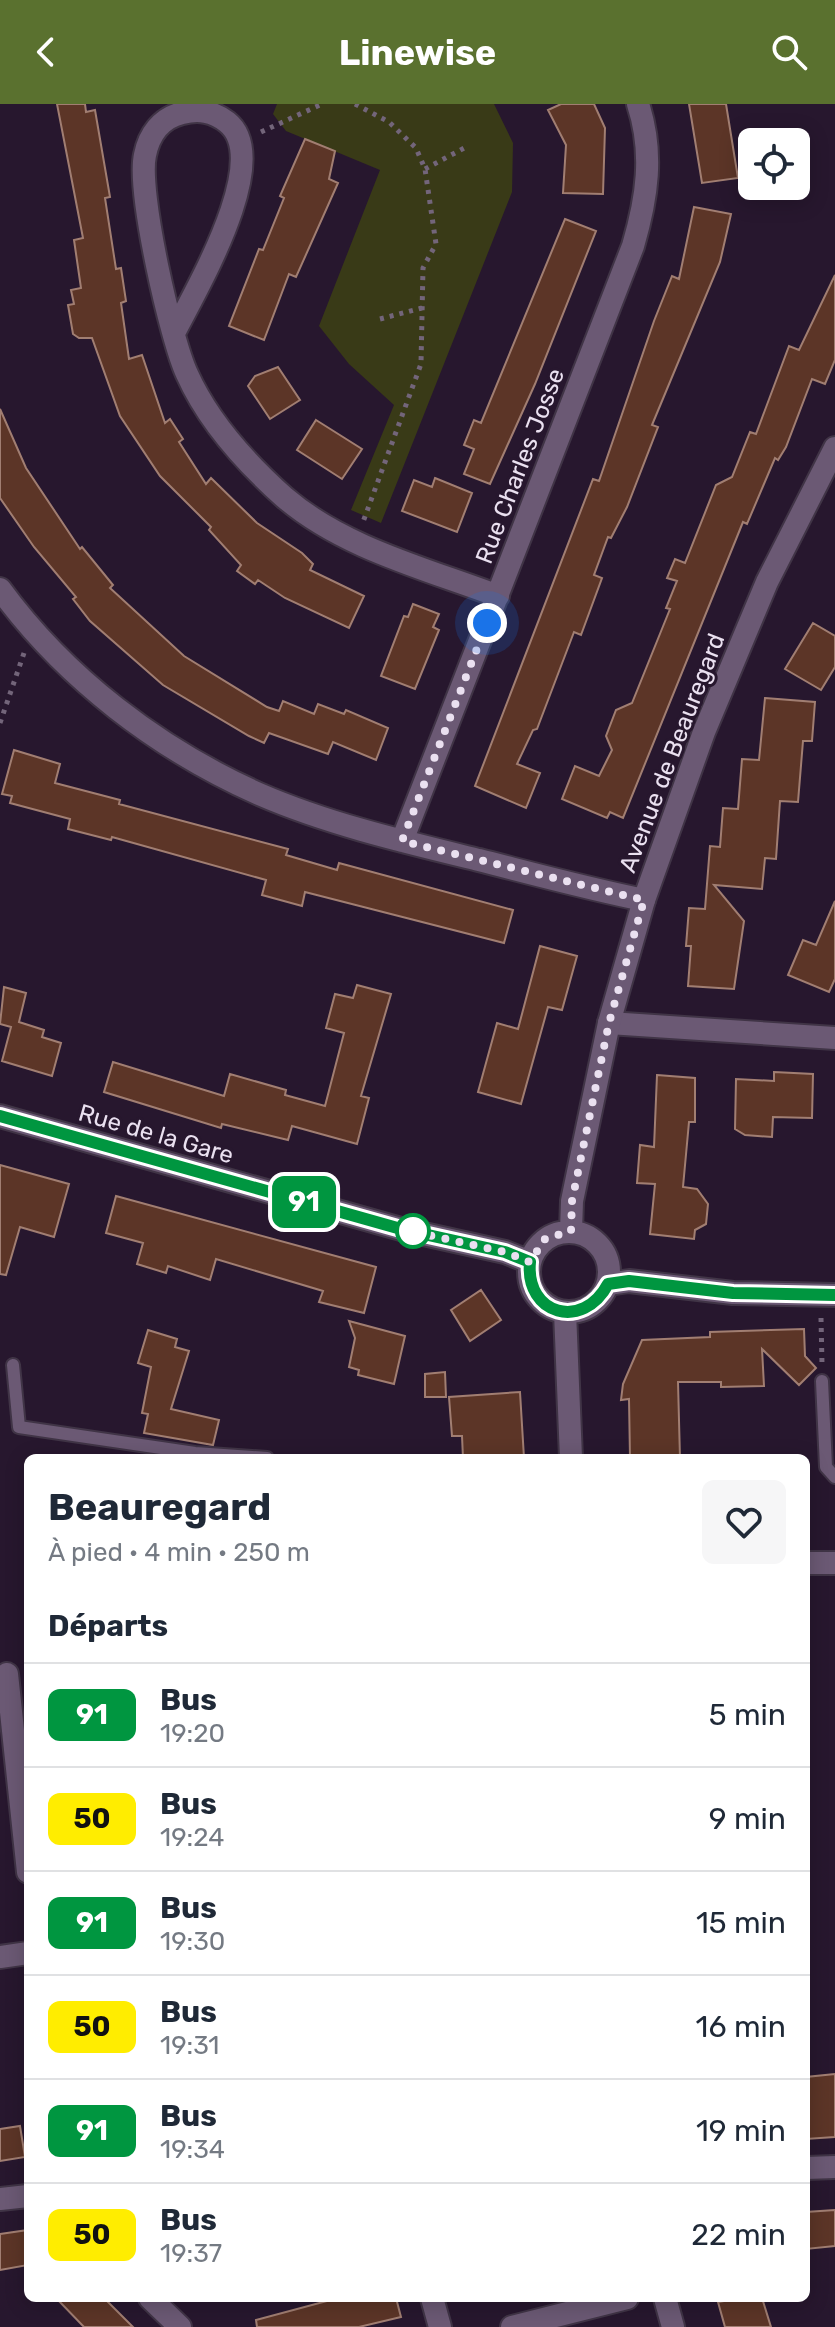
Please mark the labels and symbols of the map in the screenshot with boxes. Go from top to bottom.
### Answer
street label: Rue Charles Josse [470,364,570,568]
your location [467,603,507,643]
street label: Avenue de Beauregard [613,630,731,876]
street label: Rue de la Gare [75,1098,237,1170]
line badge: 91 [268,1176,340,1228]
unlabelled marker [396,1214,430,1248]

